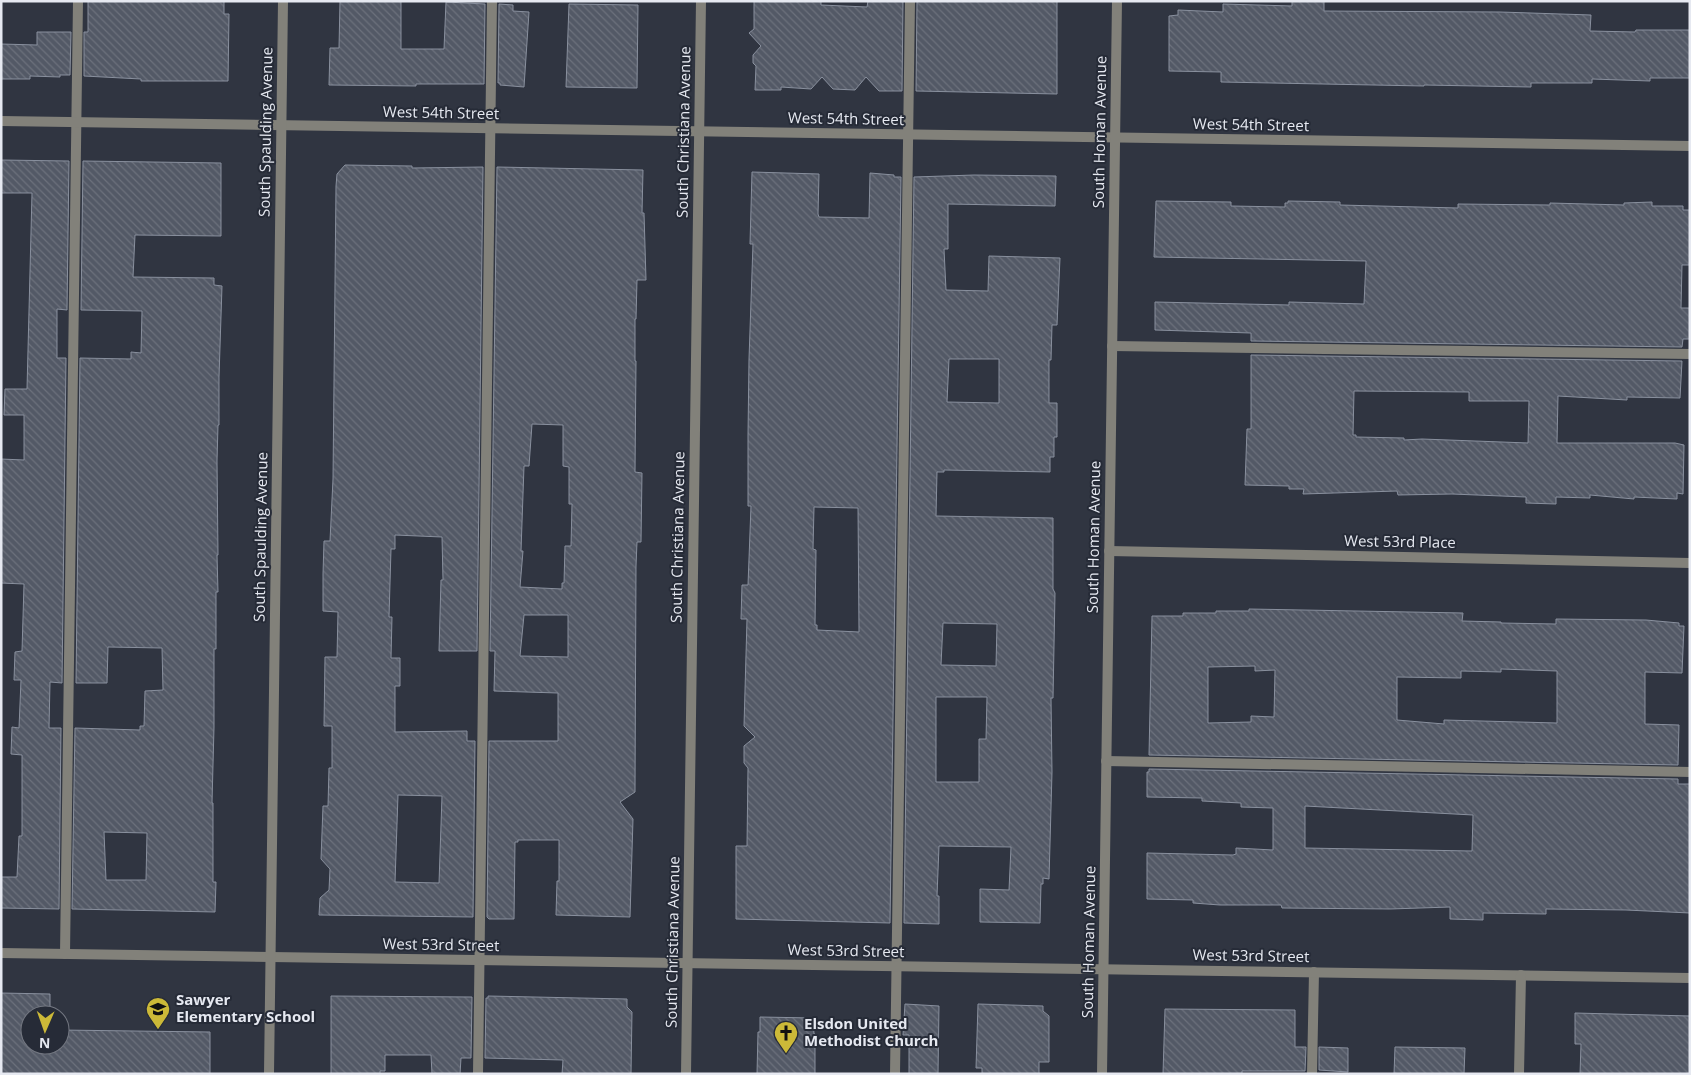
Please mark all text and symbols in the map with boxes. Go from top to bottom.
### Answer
street label: South Christiana Avenue [672,46,694,218]
street label: South Spaulding Avenue [254,47,276,217]
street label: South Homan Avenue [1088,56,1110,208]
street label: West 54th Street [383,101,499,123]
street label: West 54th Street [788,107,904,129]
street label: West 54th Street [1193,113,1309,135]
street label: South Christiana Avenue [666,451,688,623]
street label: South Spaulding Avenue [249,452,271,622]
street label: South Homan Avenue [1082,461,1104,613]
street label: West 53rd Place [1344,530,1456,552]
street label: South Christiana Avenue [661,856,683,1028]
street label: South Homan Avenue [1077,866,1099,1018]
street label: West 53rd Street [382,933,500,955]
street label: West 53rd Street [787,939,905,961]
street label: West 53rd Street [1192,944,1310,966]
place label: Sawyer Elementary School [176,989,315,1026]
school or university icon: Sawyer Elementary School [145,996,171,1030]
north arrow [20,1005,70,1055]
place label: Elsdon United Methodist Church [804,1013,938,1050]
church icon: Elsdon United Methodist Church [773,1020,799,1054]
text: N [39,1034,51,1053]

